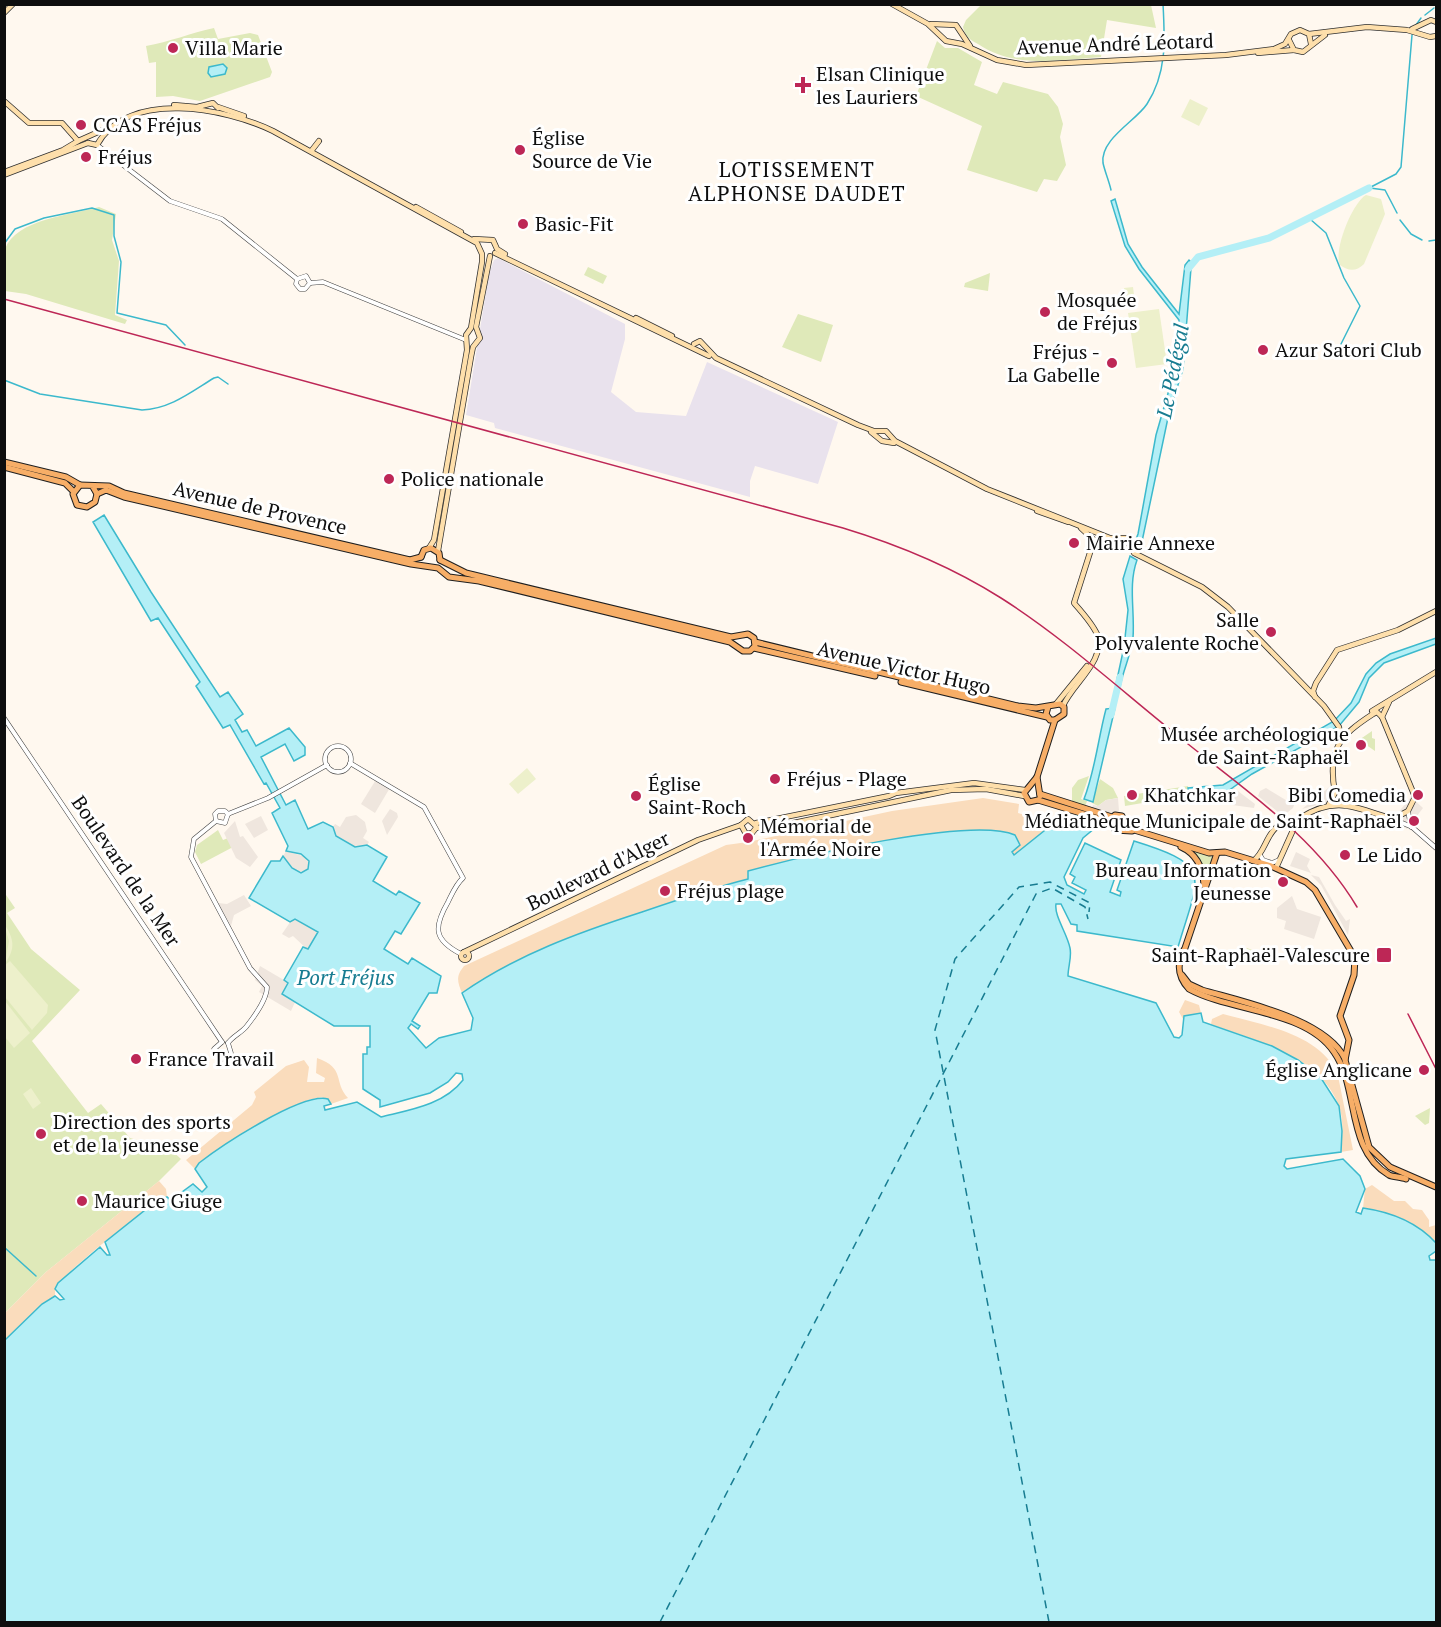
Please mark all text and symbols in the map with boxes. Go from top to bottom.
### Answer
street label: Avenue André Léotard [1016,27,1214,60]
place label: Villa Marie [185,34,283,61]
marker: Villa Marie [166,41,180,55]
place label: Elsan Clinique les Lauriers [816,60,944,110]
marker: Elsan Clinique les Lauriers [794,76,812,94]
place label: CCAS Fréjus [93,111,202,138]
marker: CCAS Fréjus [74,118,88,132]
place label: Église Source de Vie [532,124,652,174]
place label: Fréjus [98,143,153,170]
marker: Église Source de Vie [513,143,527,157]
marker: Fréjus [79,150,93,164]
district label: LOTISSEMENT ALPHONSE DAUDET [688,155,906,207]
place label: Basic-Fit [535,210,614,237]
marker: Basic-Fit [516,217,530,231]
place label: Mosquée de Fréjus [1057,286,1138,336]
marker: Mosquée de Fréjus [1038,305,1052,319]
water label: Le Pédégal [1149,321,1195,421]
place label: Azur Satori Club [1275,336,1422,363]
place label: Fréjus - La Gabelle [1007,338,1100,388]
marker: Azur Satori Club [1256,343,1270,357]
marker: Fréjus - La Gabelle [1105,356,1119,370]
place label: Police nationale [401,465,544,492]
marker: Police nationale [382,472,396,486]
street label: Avenue de Provence [171,474,350,541]
place label: Mairie Annexe [1086,529,1215,556]
marker: Mairie Annexe [1067,536,1081,550]
place label: Salle Polyvalente Roche [1095,606,1259,656]
marker: Salle Polyvalente Roche [1264,625,1278,639]
street label: Avenue Victor Hugo [815,634,994,701]
place label: Musée archéologique de Saint-Raphaël [1160,720,1349,770]
marker: Musée archéologique de Saint-Raphaël [1354,738,1368,752]
place label: Fréjus - Plage [787,765,907,792]
place label: Église Saint-Roch [648,770,747,820]
marker: Fréjus - Plage [768,772,782,786]
place label: Khatchkar [1144,781,1236,808]
place label: Bibi Comedia [1288,781,1406,808]
marker: Khatchkar [1125,788,1139,802]
marker: Bibi Comedia [1411,788,1425,802]
marker: Église Saint-Roch [629,789,643,803]
street label: Boulevard de la Mer [66,790,187,952]
place label: Médiathèque Municipale de Saint-Raphaël [1024,807,1402,834]
place label: Mémorial de l'Armée Noire [760,812,881,862]
marker: Médiathèque Municipale de Saint-Raphaël [1407,814,1421,828]
street label: Boulevard d'Alger [522,824,674,917]
marker: Mémorial de l'Armée Noire [741,831,755,845]
place label: Le Lido [1357,841,1422,868]
marker: Le Lido [1338,848,1352,862]
place label: Bureau Information Jeunesse [1095,856,1271,906]
marker: Bureau Information Jeunesse [1276,875,1290,889]
place label: Fréjus plage [677,877,784,904]
marker: Fréjus plage [658,884,672,898]
place label: Saint-Raphaël-Valescure [1151,941,1370,968]
marker: Saint-Raphaël-Valescure [1375,946,1393,964]
water label: Port Fréjus [296,963,395,991]
place label: France Travail [148,1045,274,1072]
marker: France Travail [129,1052,143,1066]
place label: Église Anglicane [1265,1056,1412,1083]
marker: Église Anglicane [1417,1063,1431,1077]
place label: Direction des sports et de la jeunesse [53,1108,231,1158]
marker: Direction des sports et de la jeunesse [34,1127,48,1141]
place label: Maurice Giuge [94,1187,222,1214]
marker: Maurice Giuge [75,1194,89,1208]

